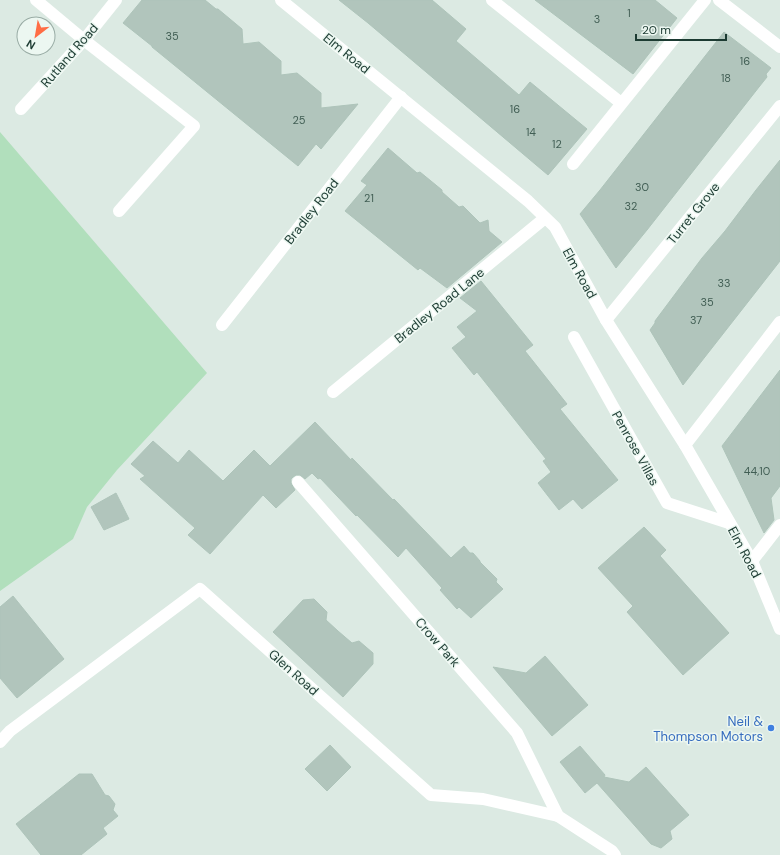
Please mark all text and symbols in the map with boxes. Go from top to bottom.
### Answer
house number: 1 [627,6,631,20]
house number: 3 [594,12,600,26]
north arrow [16,16,56,56]
scale bar [636,16,726,42]
street label: Rutland Road [37,20,102,91]
text: 20 m [642,22,671,38]
house number: 35 [165,29,179,43]
street label: Elm Road [320,29,374,77]
text: N [24,37,38,53]
house number: 16 [740,54,750,68]
house number: 18 [721,71,731,85]
house number: 16 [510,102,520,116]
house number: 25 [292,113,306,127]
house number: 14 [526,125,536,139]
house number: 12 [552,137,562,151]
street label: Bradley Road [280,175,342,248]
street label: Turret Grove [663,179,724,248]
house number: 30 [635,180,649,194]
house number: 21 [364,191,374,205]
house number: 32 [625,199,637,213]
street label: Elm Road [559,245,600,302]
street label: Bradley Road Lane [391,264,488,347]
house number: 33 [717,276,731,290]
house number: 35 [700,295,714,309]
house number: 37 [690,313,702,327]
street label: Penrose Villas [608,408,663,489]
house number: 44,10 [744,464,770,478]
street label: Elm Road [724,524,765,581]
street label: Crow Park [411,614,464,671]
street label: Glen Road [265,646,322,699]
place label: Neil & Thompson Motors [653,713,763,745]
marker: Neil & Thompson Motors [766,723,776,733]

